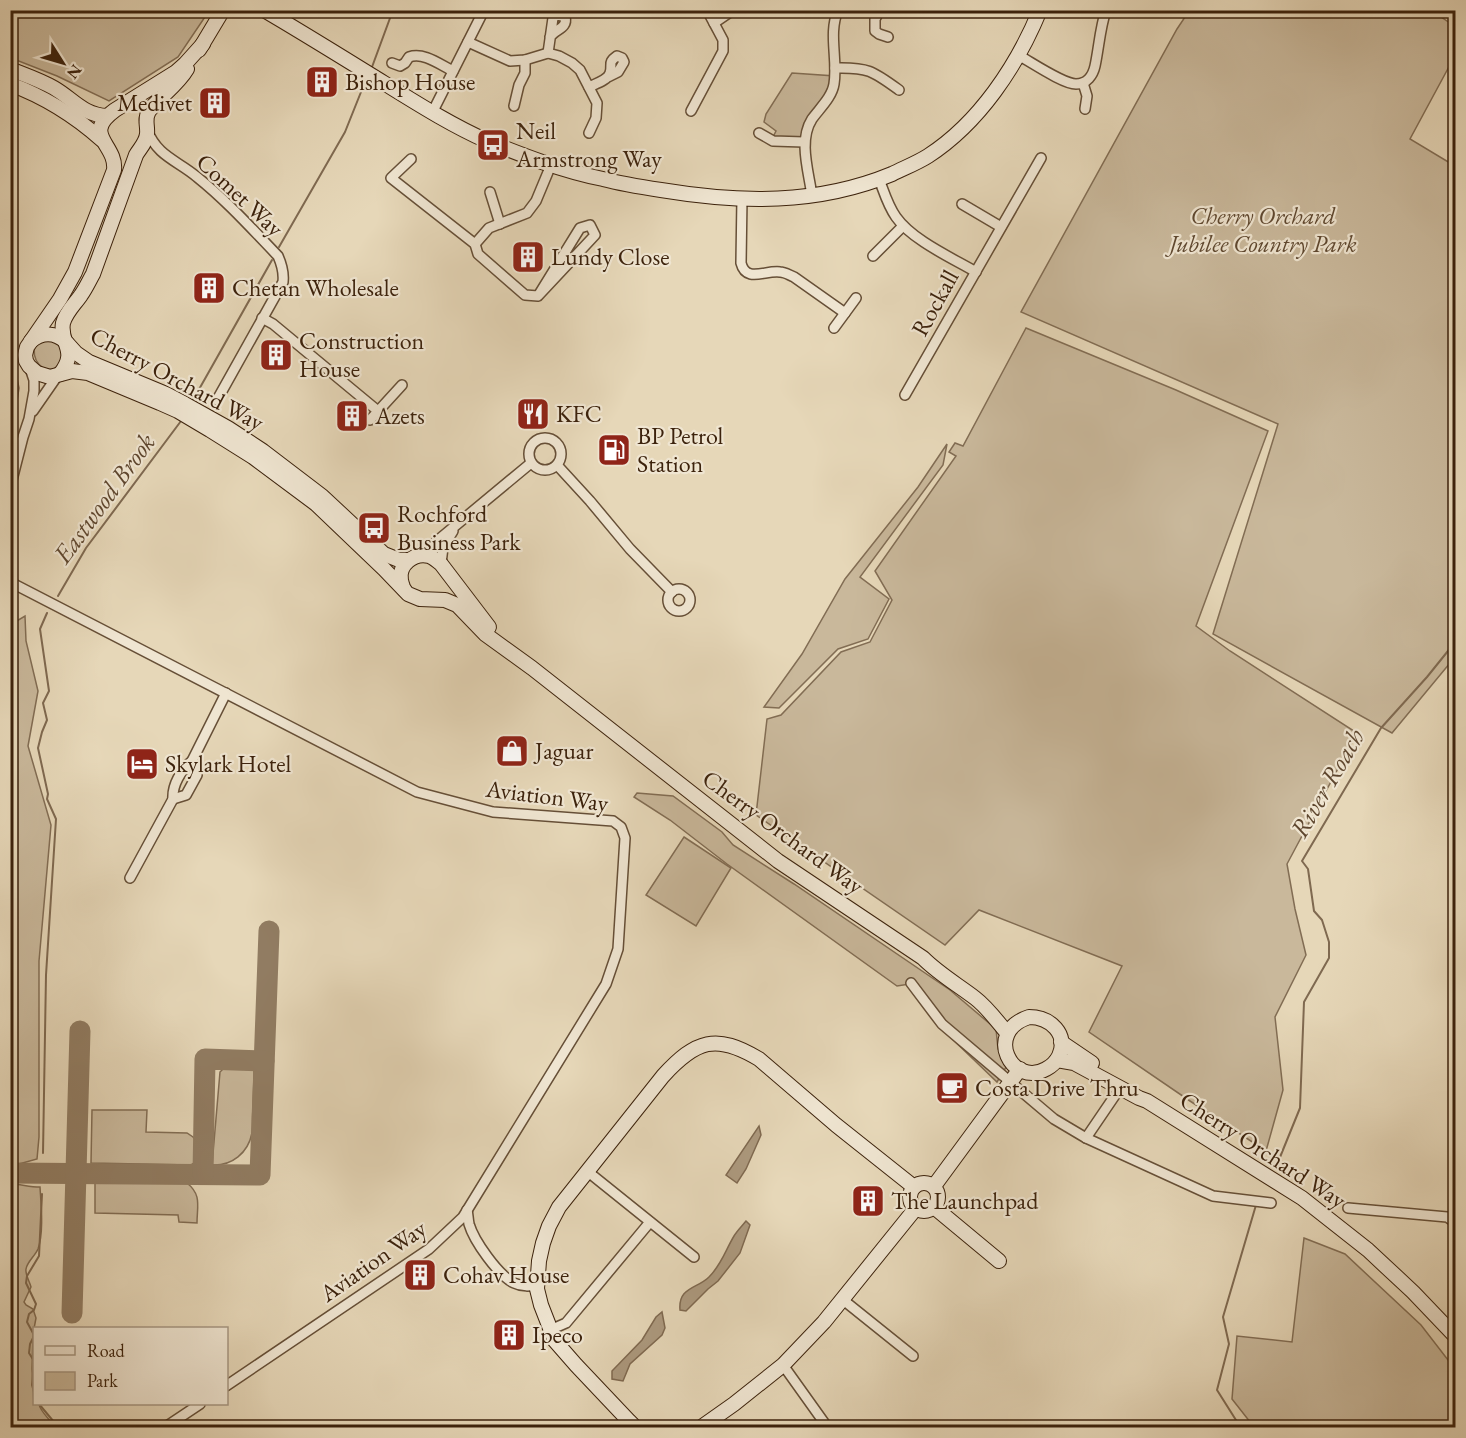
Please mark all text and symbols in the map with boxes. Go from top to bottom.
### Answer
north arrow [33,33,93,93]
text: N [62,60,87,83]
building icon: Bishop House [304,64,340,100]
place label: Bishop House [345,66,475,97]
building icon: Medivet [197,85,233,121]
place label: Medivet [117,87,192,118]
place label: Neil Armstrong Way [515,115,662,174]
bus stop icon: Neil Armstrong Way [475,127,511,163]
street label: Comet Way [190,146,291,243]
park label: Cherry Orchard Jubilee Country Park [1164,200,1357,259]
building icon: Lundy Close [510,239,546,275]
place label: Lundy Close [551,241,670,272]
street label: Rockall [904,264,965,341]
building icon: Chetan Wholesale [191,270,227,306]
place label: Chetan Wholesale [232,272,399,303]
street label: Cherry Orchard Way [85,320,270,438]
place label: Construction House [299,325,425,384]
building icon: Construction House [258,337,294,373]
restaurant icon: KFC [515,396,551,432]
building icon: Azets [334,398,370,434]
place label: KFC [556,398,602,429]
place label: Azets [374,400,425,431]
place label: BP Petrol Station [637,420,724,479]
water label: Eastwood Brook [45,426,163,571]
fuel station icon: BP Petrol Station [596,432,632,468]
place label: Rochford Business Park [397,498,521,557]
bus stop icon: Rochford Business Park [356,510,392,546]
water label: River Roach [1282,722,1372,844]
shop icon: Jaguar [494,733,530,769]
place label: Jaguar [533,735,593,766]
hotel icon: Skylark Hotel [124,746,160,782]
place label: Skylark Hotel [165,748,292,779]
street label: Cherry Orchard Way [696,762,871,901]
street label: Aviation Way [483,772,611,818]
cafe icon: Costa Drive Thru [934,1070,970,1106]
place label: Costa Drive Thru [975,1072,1139,1103]
street label: Cherry Orchard Way [1174,1084,1353,1215]
building icon: The Launchpad [850,1183,886,1219]
place label: The Launchpad [891,1185,1039,1216]
street label: Aviation Way [313,1212,432,1309]
building icon: Cohav House [402,1257,438,1293]
place label: Cohav House [443,1259,569,1290]
building icon: Ipeco [491,1317,527,1353]
place label: Ipeco [532,1319,583,1350]
legend [33,1327,228,1405]
text: Road [87,1339,126,1362]
text: Park [87,1369,118,1392]

